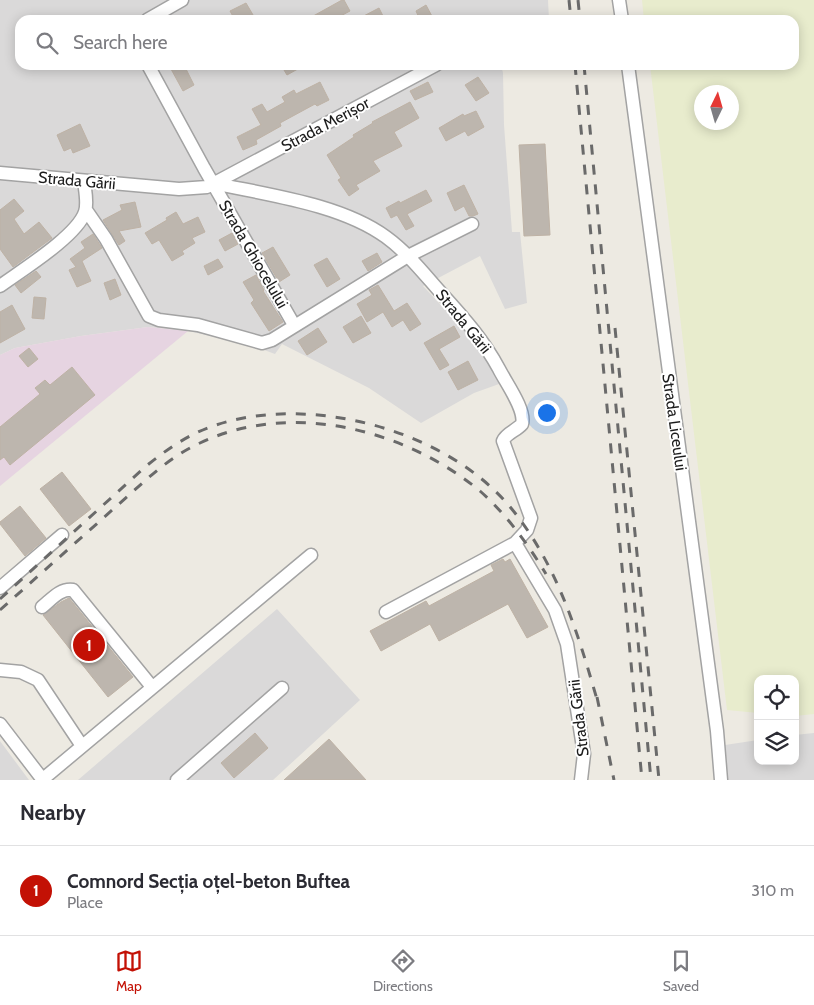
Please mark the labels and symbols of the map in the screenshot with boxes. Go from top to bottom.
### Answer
north arrow [694,85,739,130]
street label: Strada Merișor [278,93,374,157]
street label: Strada Gării [37,168,116,193]
street label: Strada Ghiocelului [215,197,292,312]
street label: Strada Gării [432,285,495,357]
street label: Strada Liceului [658,372,691,472]
your location [534,400,560,426]
pin: 1 [73,626,105,664]
street label: Strada Gării [564,678,593,758]

